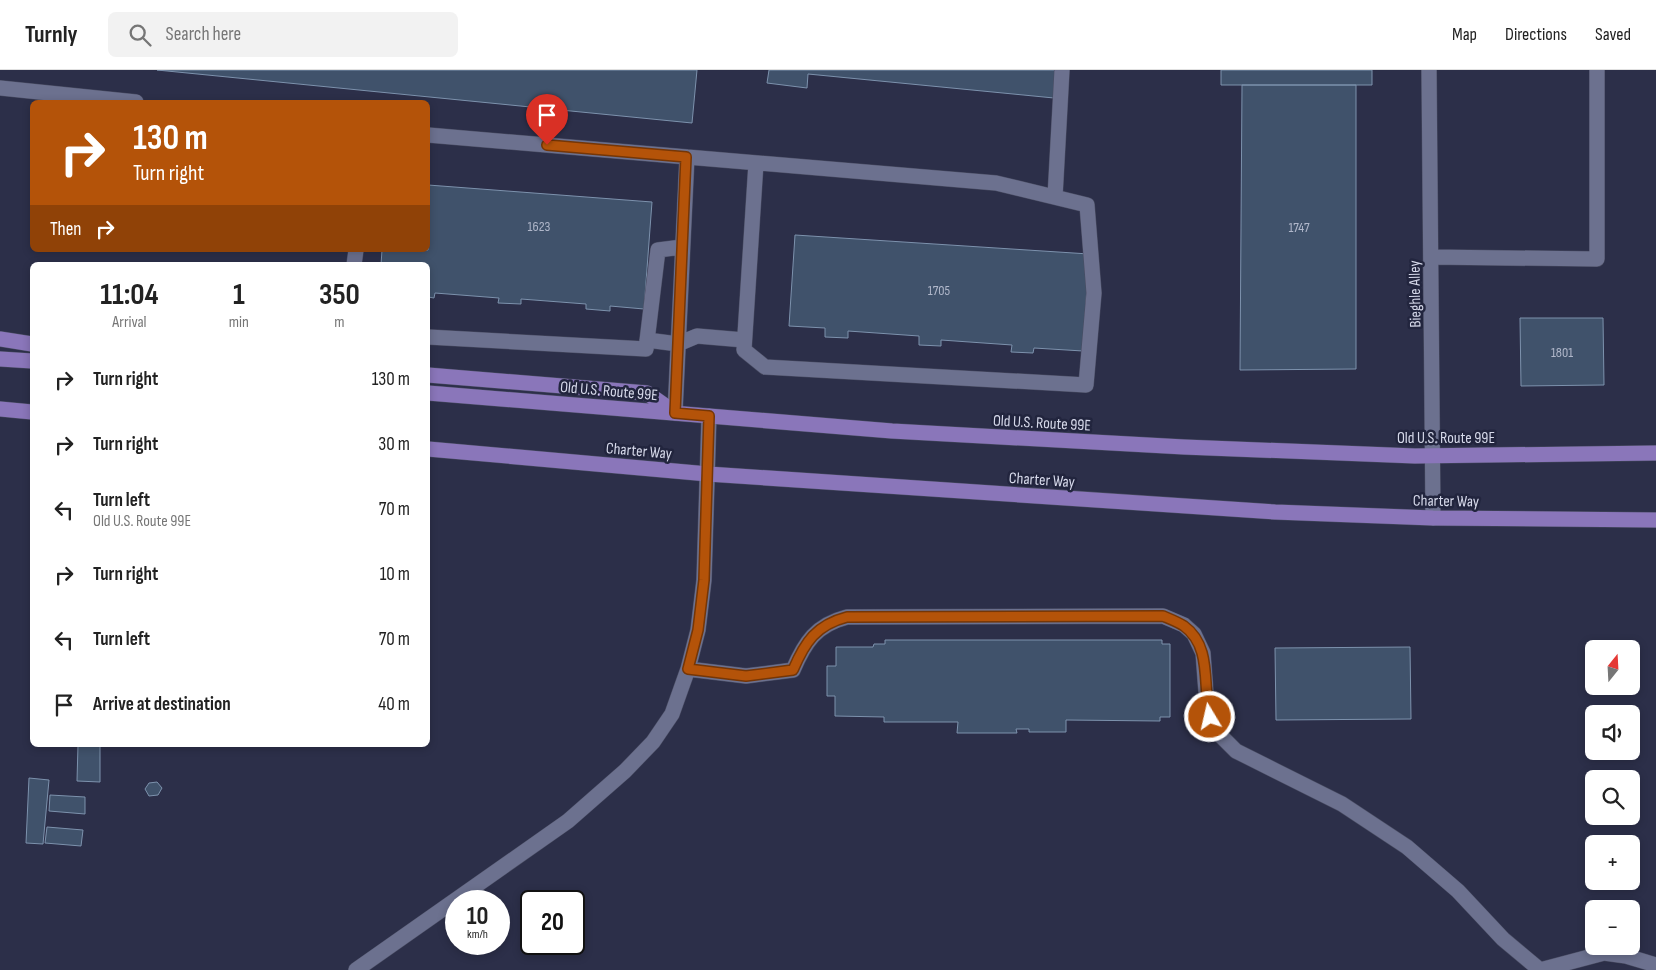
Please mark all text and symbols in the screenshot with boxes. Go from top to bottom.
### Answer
search box [108,12,458,57]
text: Turnly [25,20,78,49]
icon: search [126,21,154,49]
text: Search here [166,23,241,46]
text: Map [1452,24,1477,45]
text: Directions [1505,24,1567,45]
text: Saved [1595,24,1631,45]
pin [526,94,568,145]
icon: arrive [533,101,561,129]
text: 130 m [133,117,208,160]
icon: right [50,120,115,185]
text: Turn right [133,160,204,187]
icon: right [91,215,119,243]
text: Then [50,218,81,241]
house number: 1623 [528,218,551,235]
house number: 1747 [1288,219,1310,236]
street label: Bieghle Alley [1405,260,1426,328]
text: 11:04 [100,277,159,313]
text: 1 [233,277,245,313]
text: 350 [319,277,360,313]
house number: 1705 [928,282,951,299]
text: Arrival [112,313,147,332]
text: min [229,313,249,332]
text: m [334,313,345,332]
house number: 1801 [1551,344,1573,361]
icon: right [50,366,78,394]
text: Turn right [93,368,158,391]
text: 130 m [372,368,410,391]
street label: Old U.S. Route 99E [559,378,659,405]
street label: Old U.S. Route 99E [992,411,1091,436]
street label: Old U.S. Route 99E [1397,429,1495,448]
icon: right [50,431,78,459]
text: Turn right [93,433,158,456]
text: 30 m [378,433,410,456]
street label: Charter Way [605,439,673,464]
street label: Charter Way [1008,469,1076,492]
text: Turn left [93,489,150,512]
street label: Charter Way [1413,491,1479,512]
icon: left [50,496,78,524]
text: 70 m [379,498,410,521]
text: Old U.S. Route 99E [93,512,191,531]
icon: right [50,561,78,589]
text: Turn right [93,563,158,586]
text: 10 m [380,563,410,586]
icon: left [50,626,78,654]
text: Turn left [93,628,150,651]
text: 70 m [379,628,410,651]
north arrow [1585,640,1640,695]
map controls [1585,640,1640,955]
position arrow [1183,690,1235,742]
icon: arrive [50,691,78,719]
text: Arrive at destination [93,693,231,716]
text: 40 m [378,693,410,716]
button: sound [1585,705,1640,760]
button: search [1585,770,1640,825]
button: + [1585,835,1640,890]
speed limit sign: 20 [520,890,585,955]
button: − [1585,900,1640,955]
text: 10 [467,901,488,932]
text: km/h [467,927,488,942]

